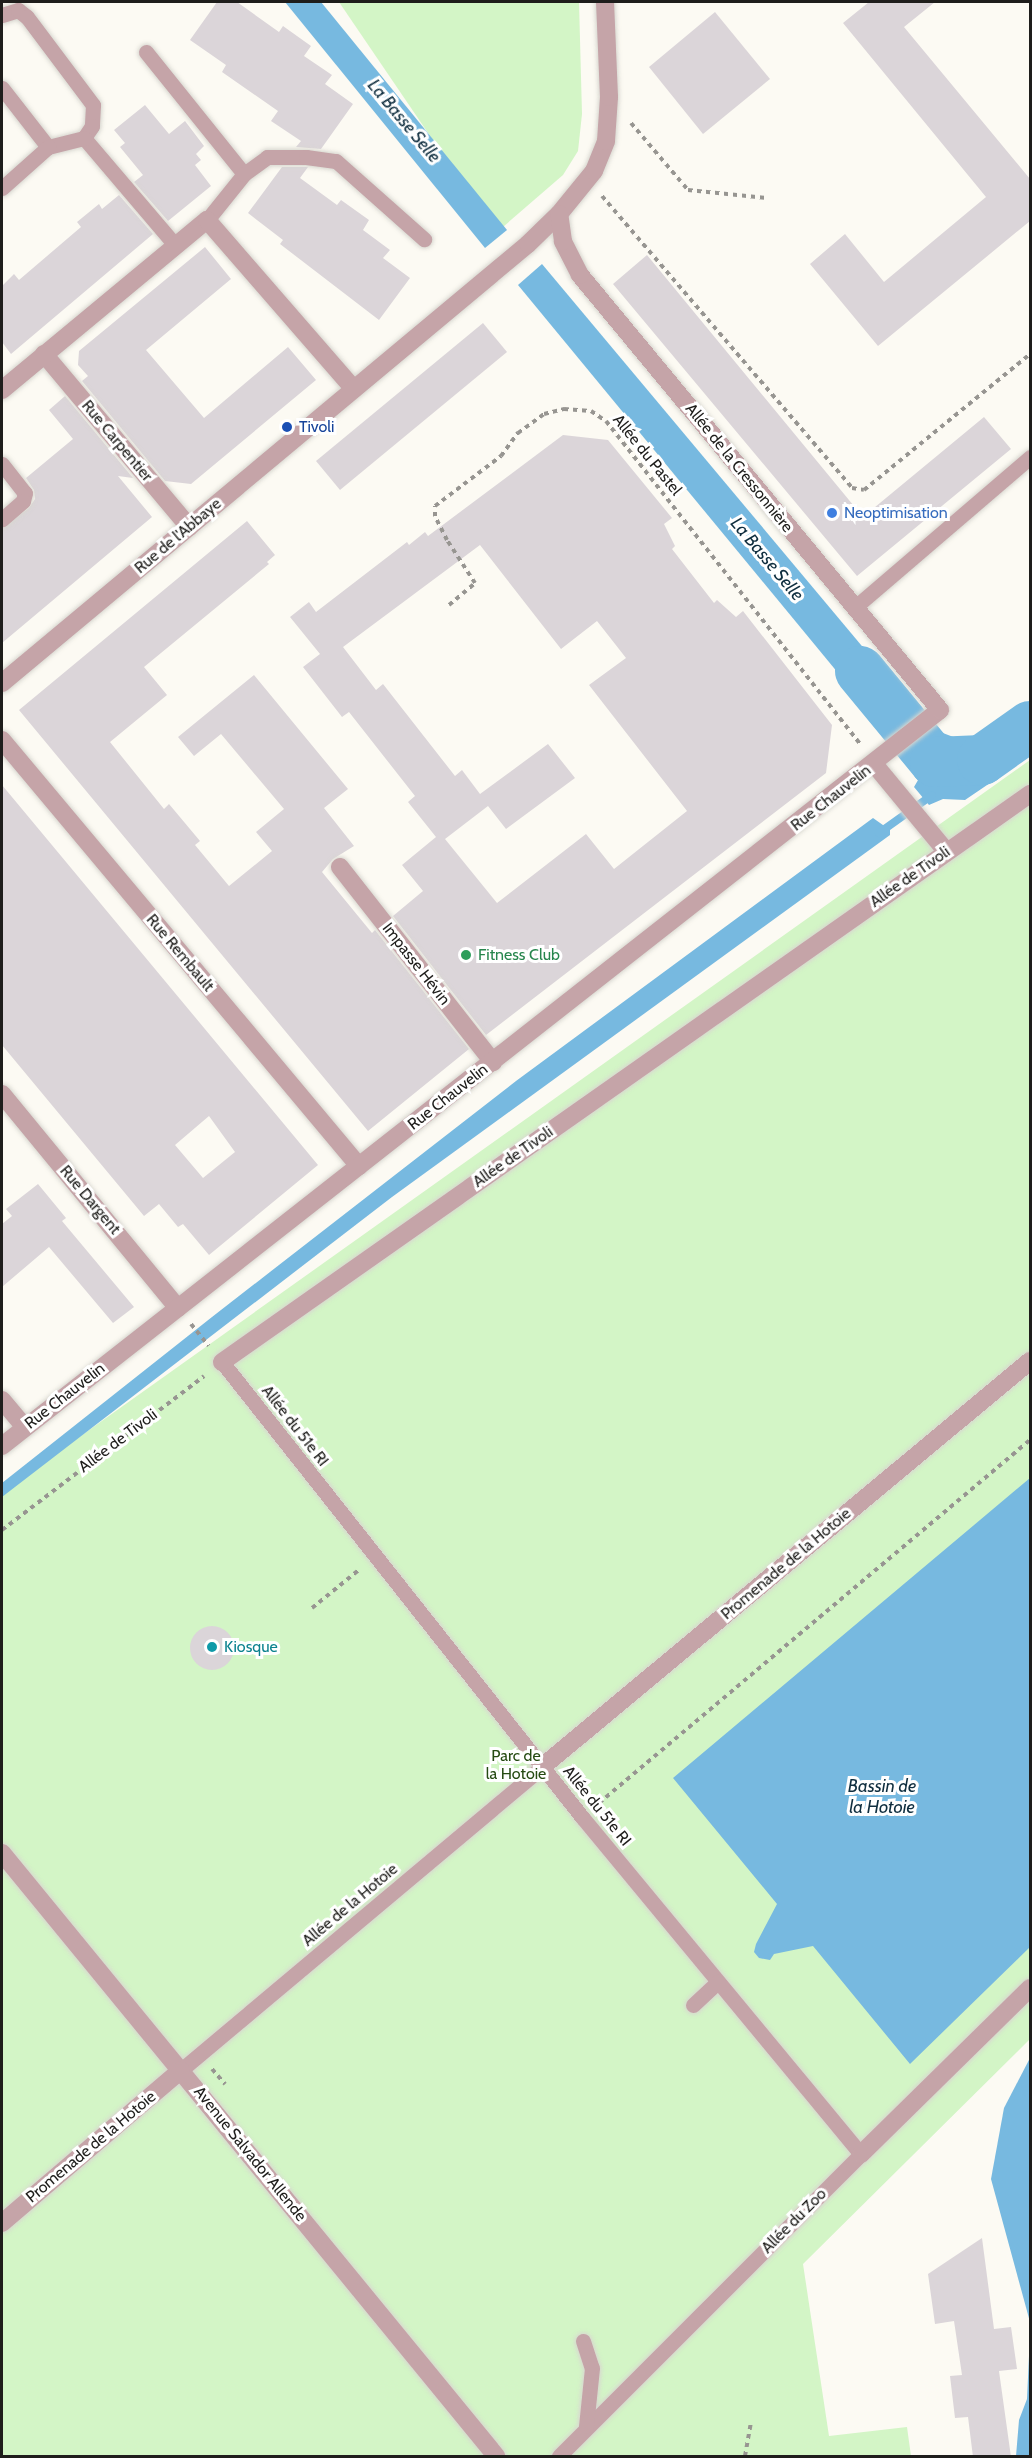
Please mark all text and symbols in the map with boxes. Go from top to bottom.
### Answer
water label: La Basse Selle [363,75,445,167]
street label: Rue Carpentier [77,396,157,486]
street label: Allée de la Cressonnière [681,400,797,536]
street label: Allée du Pastel [609,411,685,499]
place label: Tivoli [299,417,334,437]
marker: Tivoli [280,420,294,434]
street label: Rue de l'Abbaye [131,494,225,578]
place label: Neoptimisation [844,503,948,523]
marker: Neoptimisation [825,506,839,520]
water label: La Basse Selle [726,513,808,605]
street label: Rue Chauvelin [787,761,875,835]
street label: Allée de Tivoli [866,842,954,912]
street label: Rue Rembault [142,910,218,996]
street label: Impasse Hévin [378,919,454,1009]
place label: Fitness Club [478,945,560,965]
marker: Fitness Club [459,948,473,962]
street label: Rue Chauvelin [404,1060,492,1134]
street label: Allée de Tivoli [469,1122,557,1192]
street label: Rue Dargent [56,1162,124,1238]
street label: Rue Chauvelin [21,1359,109,1433]
street label: Allée du 51e RI [257,1382,333,1470]
street label: Allée de Tivoli [75,1405,161,1477]
street label: Promenade de la Hotoie [717,1504,855,1624]
place label: Kiosque [224,1637,278,1657]
marker: Kiosque [205,1640,219,1654]
park label: Parc de la Hotoie [486,1746,546,1784]
street label: Allée du 51e RI [559,1762,635,1850]
water label: Bassin de la Hotoie [848,1776,916,1818]
street label: Allée de la Hotoie [298,1860,402,1950]
street label: Avenue Salvador Allende [190,2083,310,2225]
street label: Promenade de la Hotoie [22,2087,160,2207]
street label: Allée du Zoo [758,2185,830,2257]

